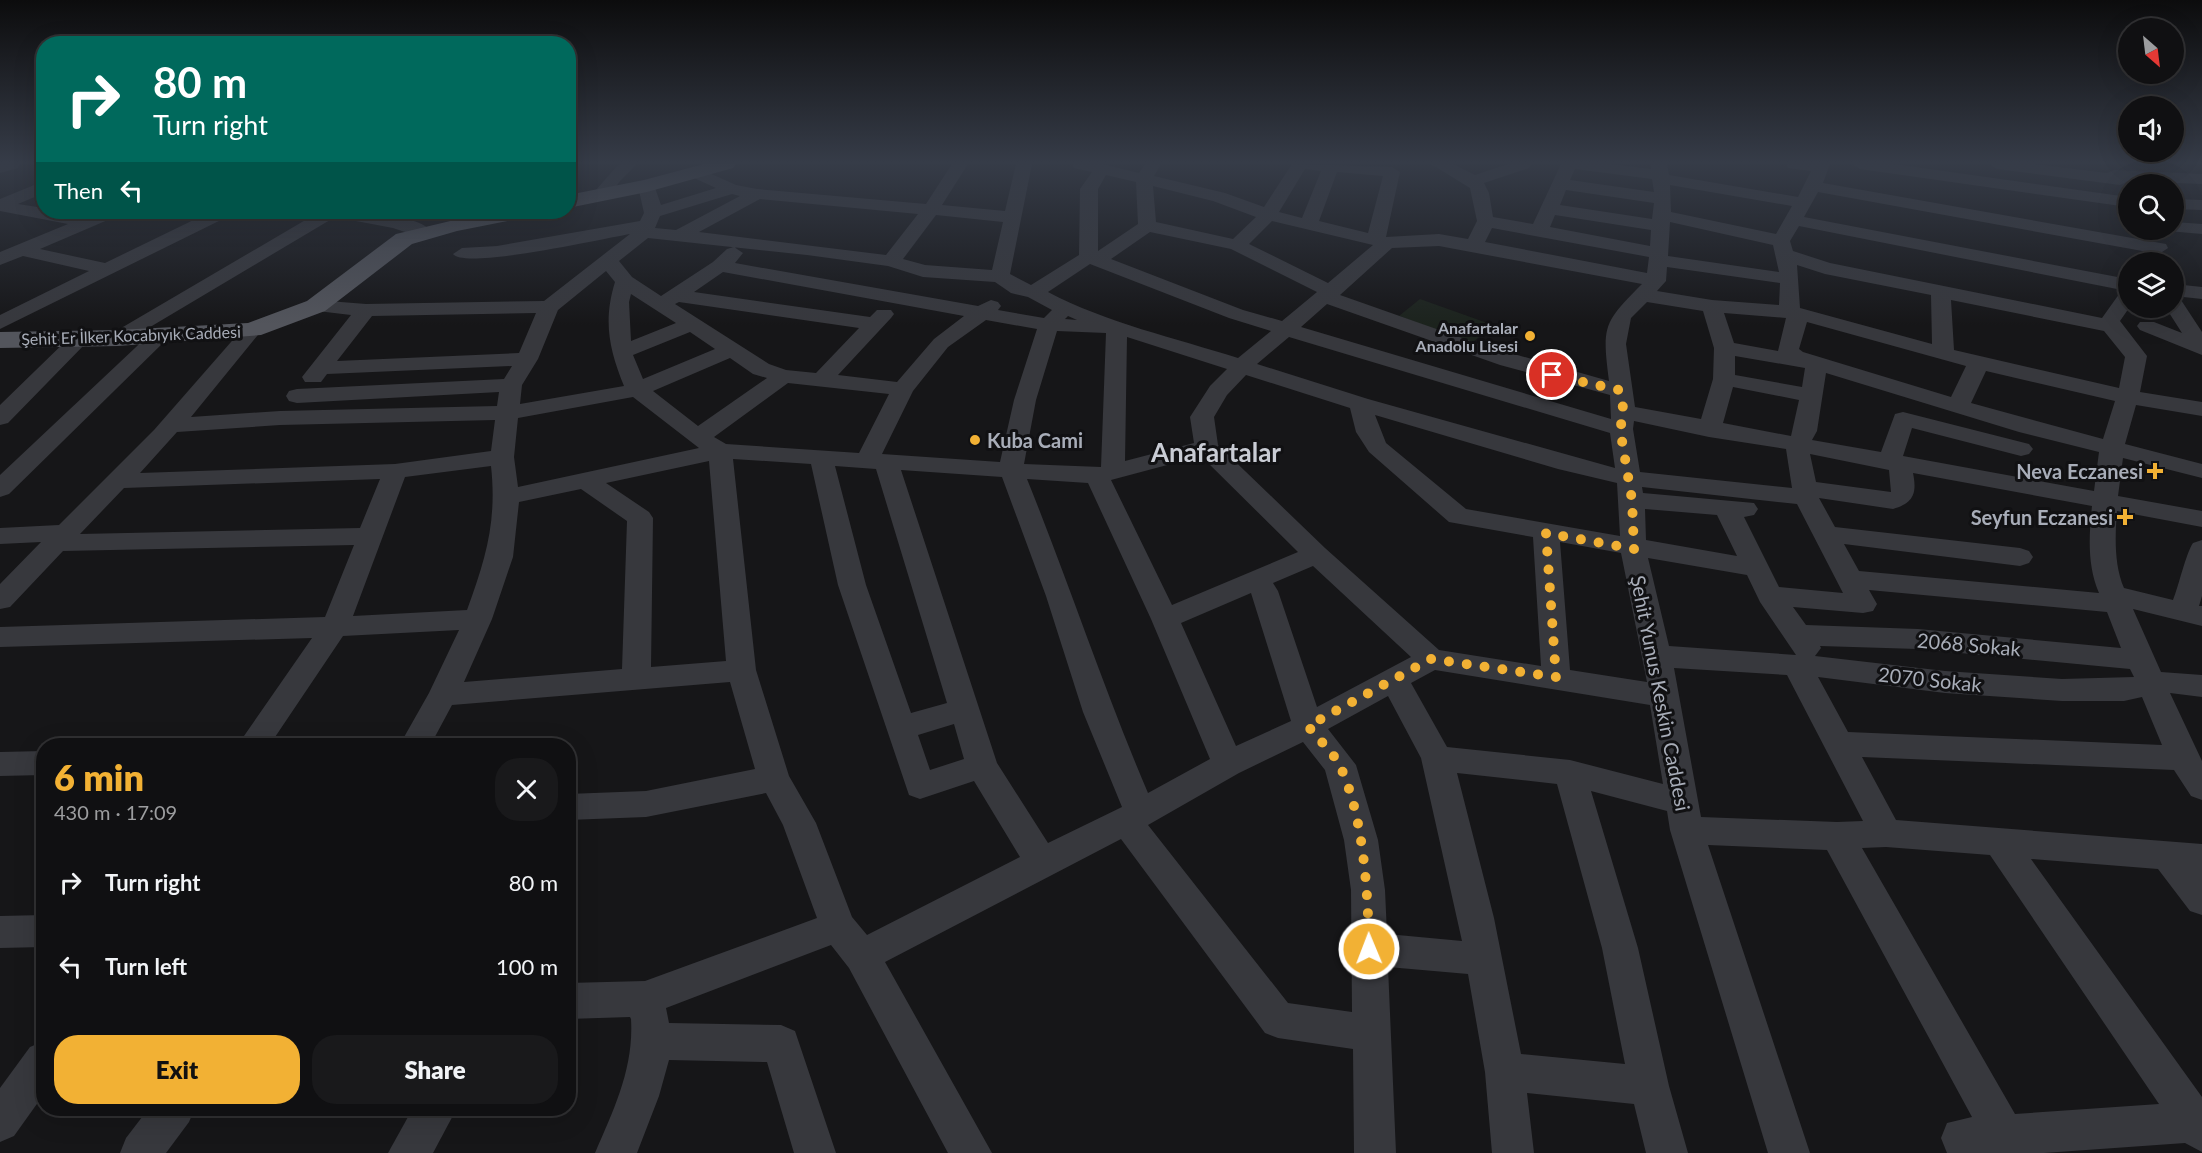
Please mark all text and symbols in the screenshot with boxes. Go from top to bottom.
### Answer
north arrow [2118,18,2184,84]
map controls [2118,18,2184,318]
text: 80 m [153,57,247,107]
icon: right [54,60,132,138]
button: sound [2118,96,2184,162]
text: Turn right [153,108,268,141]
icon: left [115,174,148,207]
button: search [2118,174,2184,240]
text: Then [54,177,103,204]
button: layers [2118,252,2184,318]
place label: Anafartalar Anadolu Lisesi [1415,318,1518,355]
street label: Şehit Er İlker Kocabıyık Caddesi [21,322,241,348]
marker: Anafartalar Anadolu Lisesi [1523,329,1537,343]
pin [1526,349,1577,400]
icon: arrive [1535,358,1568,391]
place label: Kuba Cami [987,428,1083,452]
marker: Kuba Cami [968,433,982,447]
district label: Anafartalar [1150,436,1281,468]
place label: Neva Eczanesi [2016,459,2143,483]
marker: Neva Eczanesi [2148,464,2162,478]
place label: Seyfun Eczanesi [1971,505,2113,529]
marker: Seyfun Eczanesi [2118,510,2132,524]
street label: Şehit Yunus Keskin Caddesi [1626,573,1696,813]
street label: 2068 Sokak [1916,628,2023,661]
street label: 2070 Sokak [1877,662,1984,696]
text: 6 min [54,755,144,799]
button: close [495,758,558,821]
text: 430 m · 17:09 [54,800,177,824]
icon: right [54,866,87,899]
text: Turn right [105,869,200,896]
text: 80 m [509,869,558,896]
position arrow [1337,917,1401,981]
icon: left [54,950,87,983]
text: Turn left [105,953,187,980]
text: 100 m [496,953,558,980]
button: Exit [54,1035,300,1104]
button: Share [312,1035,558,1104]

